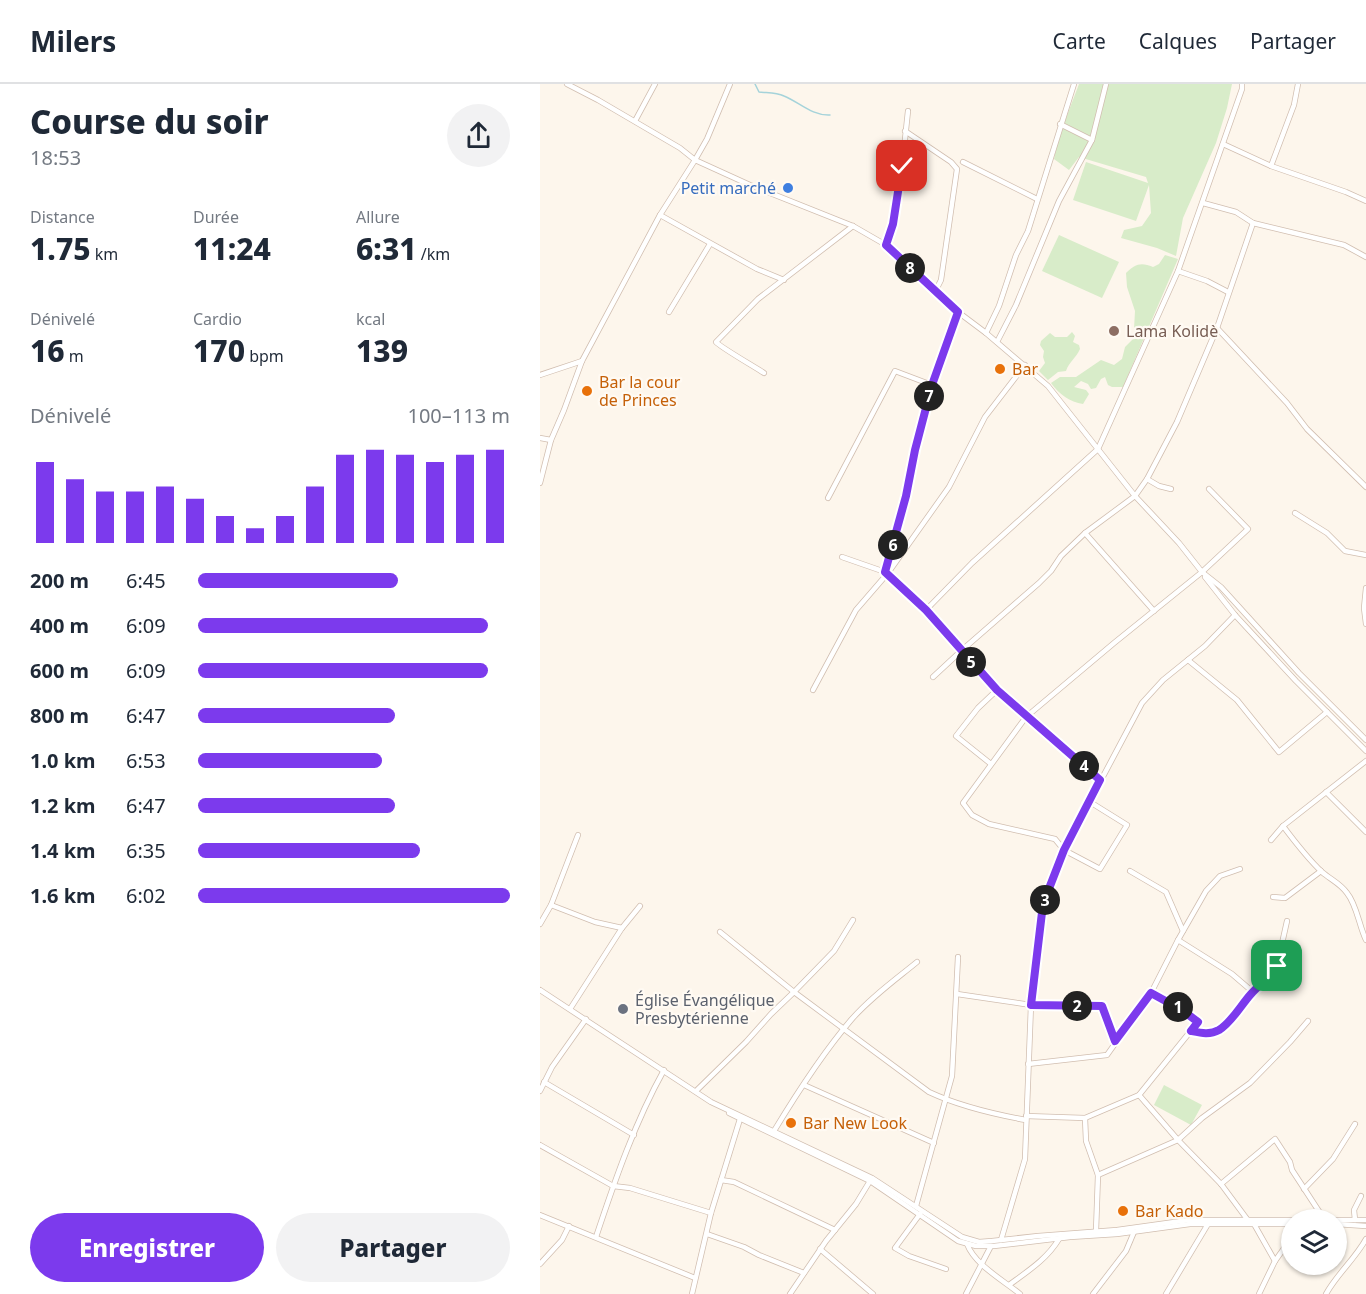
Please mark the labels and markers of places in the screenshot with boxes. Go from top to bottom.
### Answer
pin [876,140,927,191]
place label: Petit marché [681,177,776,199]
marker: Petit marché [781,181,795,195]
pin: 8 [895,253,925,283]
place label: Lama Kolidè [1126,320,1218,342]
marker: Lama Kolidè [1107,324,1121,338]
place label: Bar [1012,358,1038,380]
marker: Bar [993,362,1007,376]
place label: Bar la cour de Princes [599,371,681,411]
pin: 7 [914,381,944,411]
marker: Bar la cour de Princes [580,384,594,398]
pin: 6 [878,530,908,560]
pin: 5 [956,647,986,677]
pin: 4 [1069,751,1099,781]
pin: 3 [1030,885,1060,915]
pin [1251,940,1302,991]
place label: Église Évangélique Presbytérienne [635,989,775,1029]
pin: 2 [1062,991,1092,1021]
pin: 1 [1163,992,1193,1022]
marker: Église Évangélique Presbytérienne [616,1002,630,1016]
place label: Bar New Look [803,1112,907,1134]
marker: Bar New Look [784,1116,798,1130]
place label: Bar Kado [1135,1200,1204,1222]
marker: Bar Kado [1116,1204,1130,1218]

